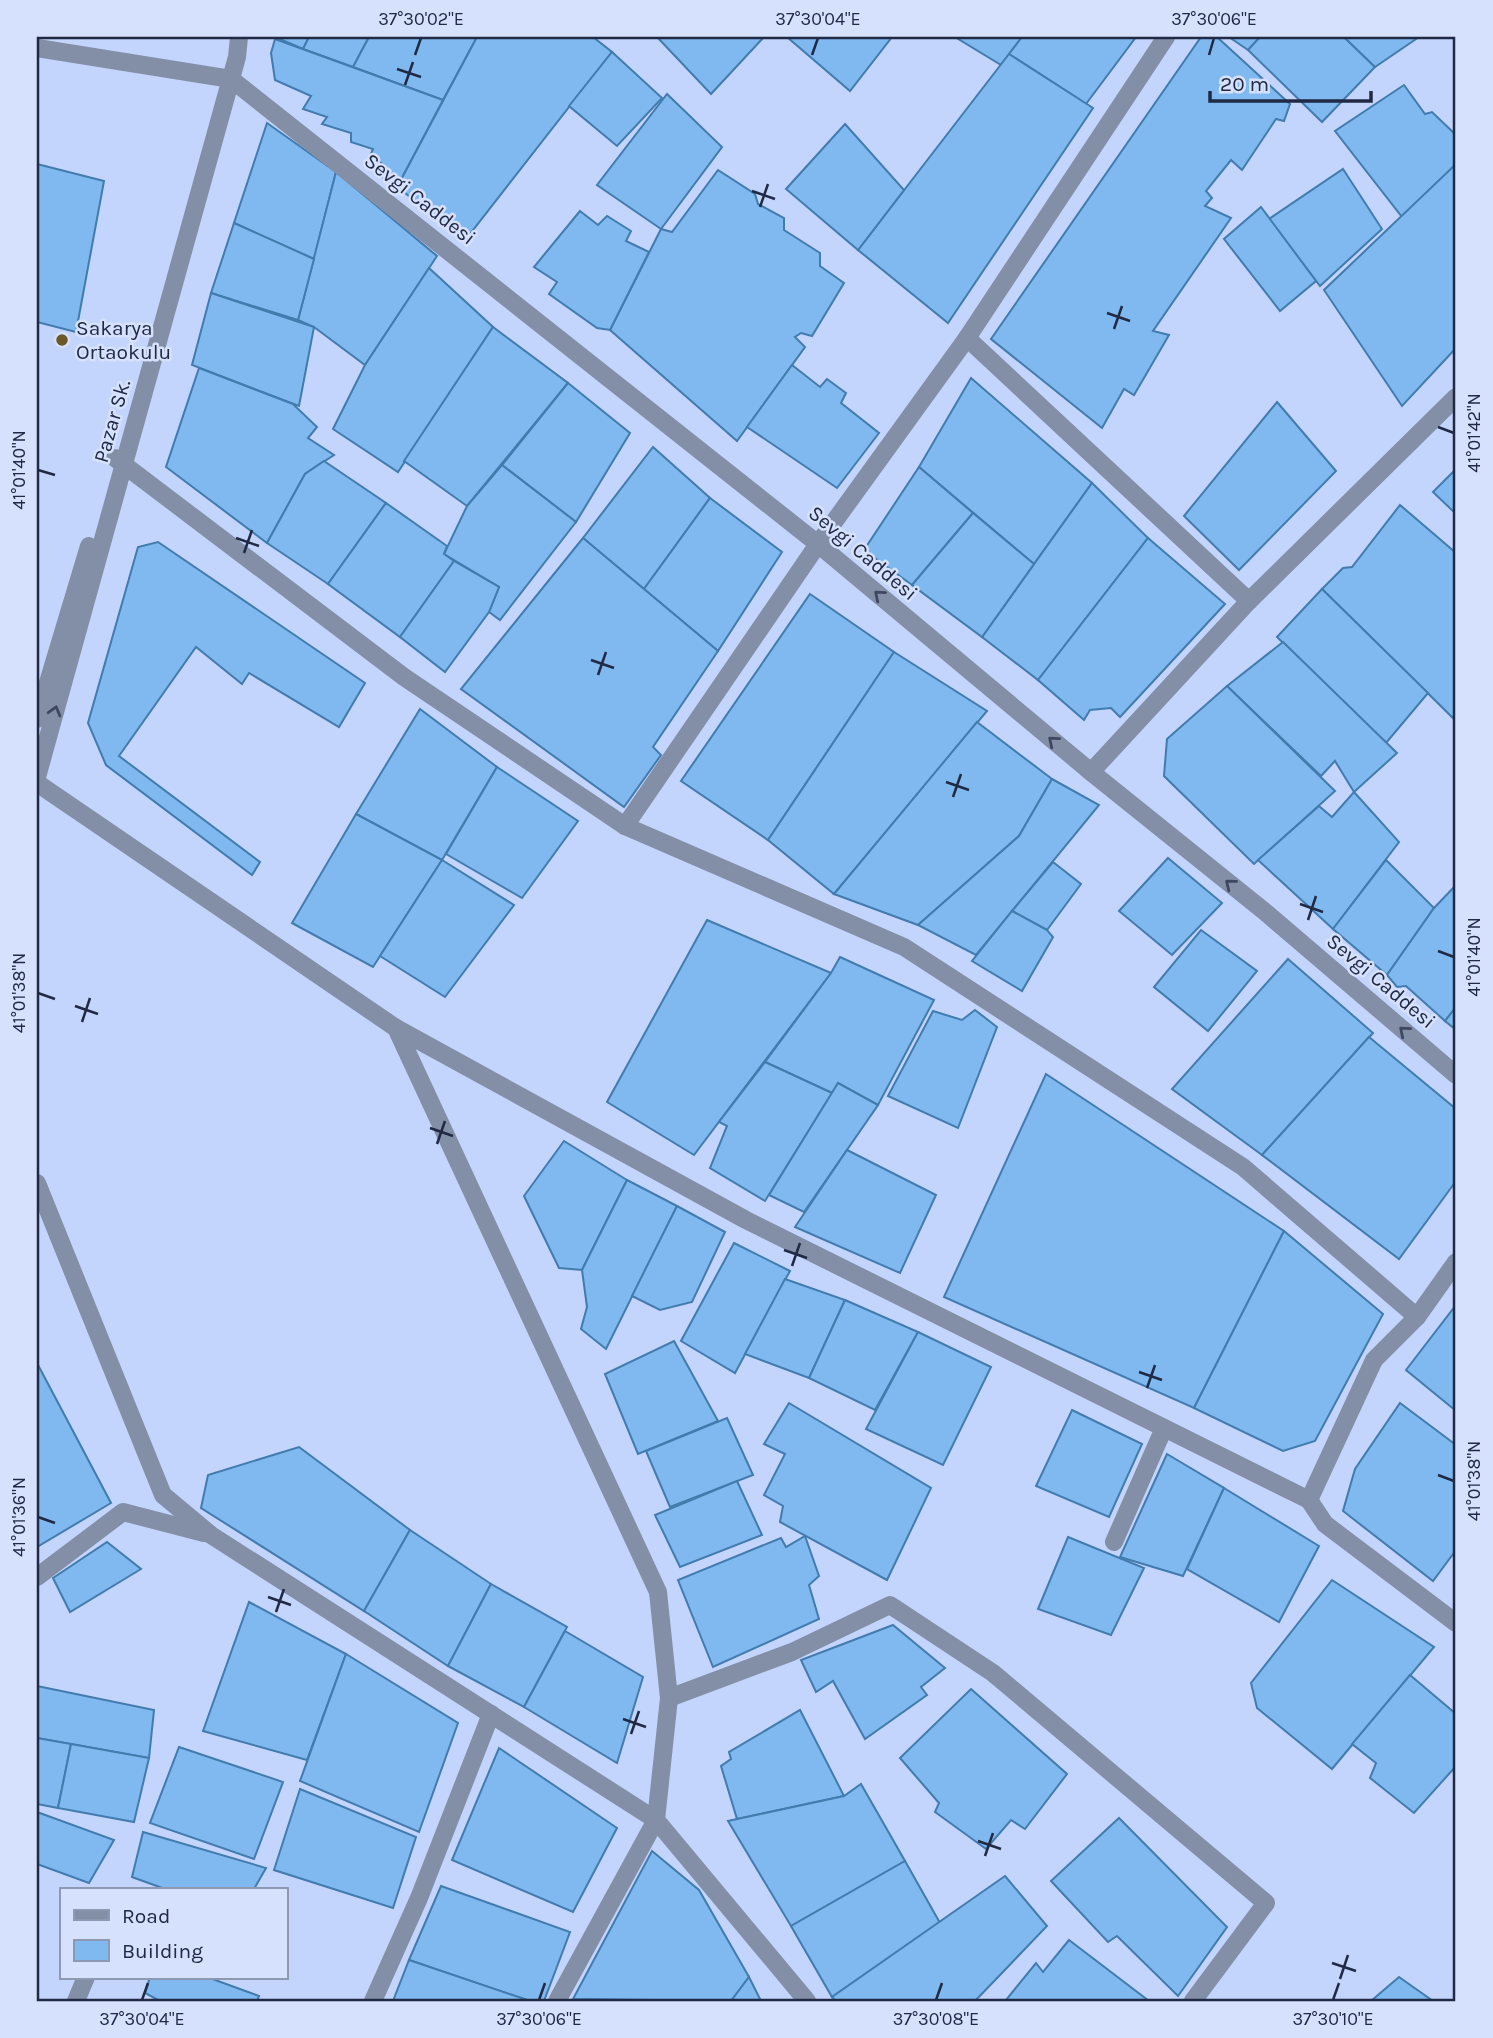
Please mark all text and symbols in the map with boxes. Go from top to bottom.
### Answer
text: 37°30'02"E [378,8,464,30]
text: 37°30'04"E [775,8,861,30]
text: 37°30'06"E [1171,8,1257,30]
scale bar [1210,60,1370,104]
text: 20 m [1220,72,1269,96]
street label: Sevgi Caddesi [360,148,480,250]
place label: Sakarya Ortaokulu [76,316,171,364]
marker: Sakarya Ortaokulu [54,332,70,348]
street label: Pazar Sk. [89,376,135,465]
text: 41°01'42"N [1463,393,1485,473]
text: 41°01'40"N [8,430,30,510]
street label: Sevgi Caddesi [804,501,922,605]
one-way arrow [874,591,887,603]
one-way arrow [47,705,61,717]
one-way arrow [1049,737,1062,749]
one-way arrow [1226,880,1239,892]
text: 41°01'40"N [1463,917,1485,997]
street label: Sevgi Caddesi [1322,929,1440,1033]
text: 41°01'38"N [8,953,30,1033]
one-way arrow [1400,1027,1413,1039]
text: 41°01'38"N [1463,1441,1485,1521]
text: 41°01'36"N [8,1477,30,1557]
legend [60,1888,287,1979]
text: Road [122,1904,170,1928]
text: Building [122,1939,203,1963]
text: 37°30'04"E [99,2008,185,2030]
text: 37°30'06"E [496,2008,582,2030]
text: 37°30'08"E [893,2008,979,2030]
text: 37°30'10"E [1292,2008,1374,2030]

